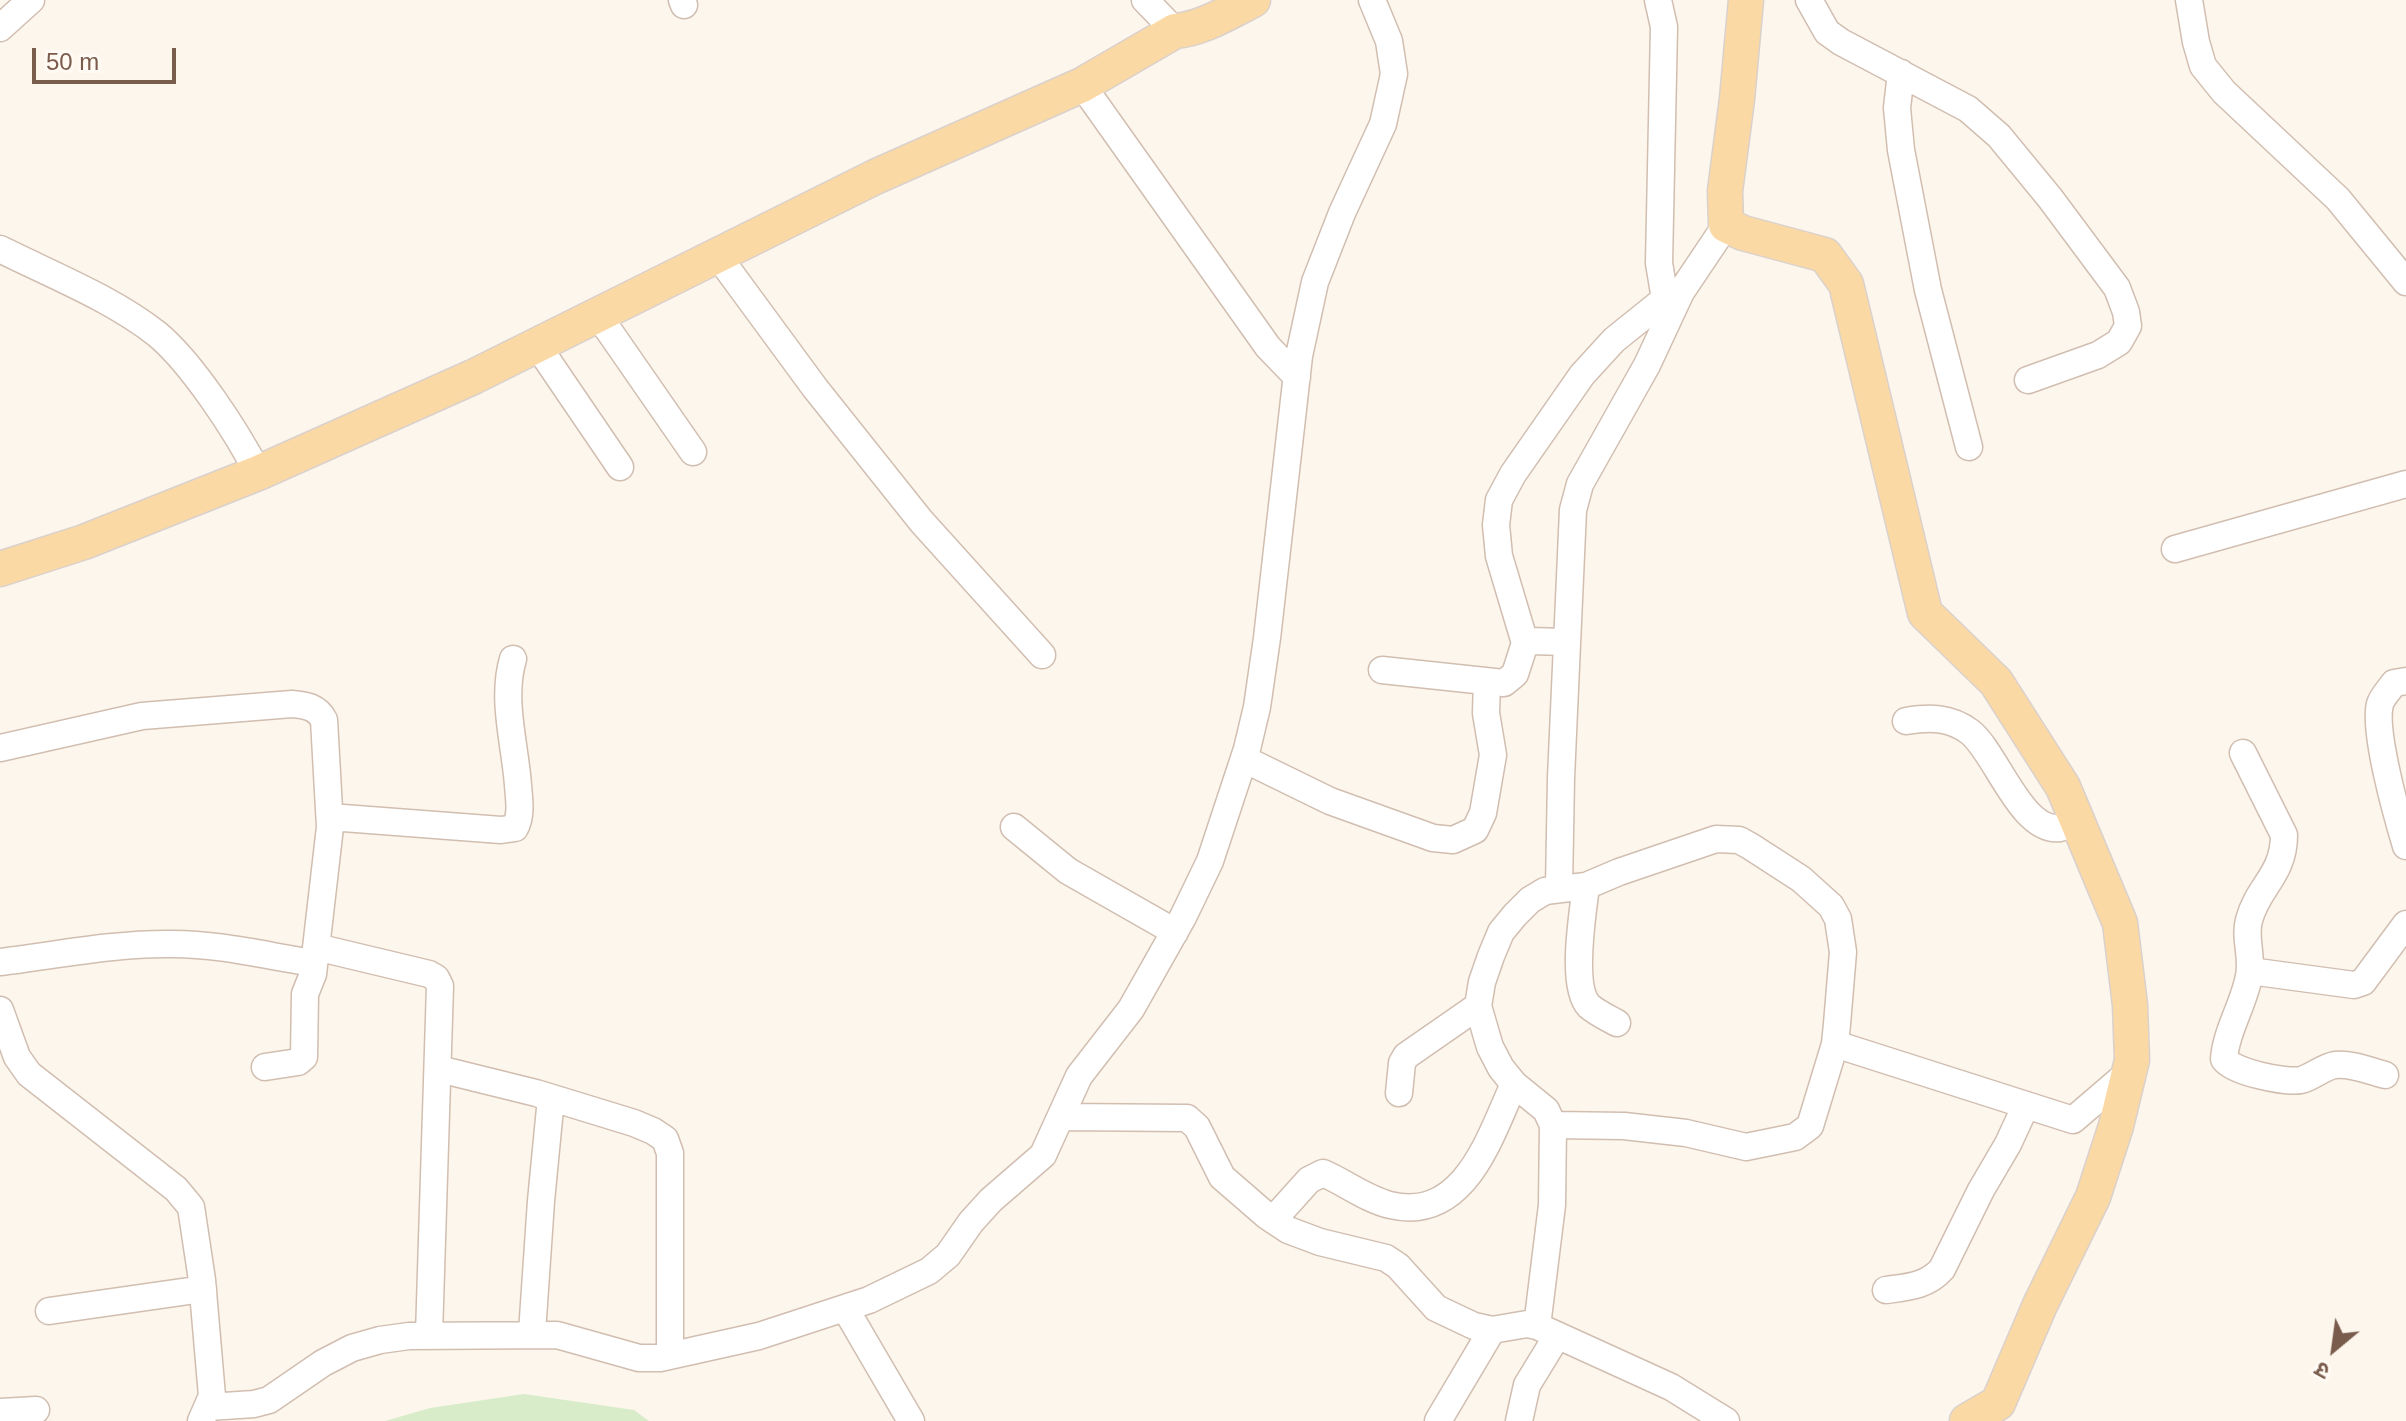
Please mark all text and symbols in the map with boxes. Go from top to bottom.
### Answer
scale bar [36,32,180,82]
text: 50 m [46,48,99,75]
north arrow [2294,1309,2374,1389]
text: उ [2310,1356,2334,1384]

